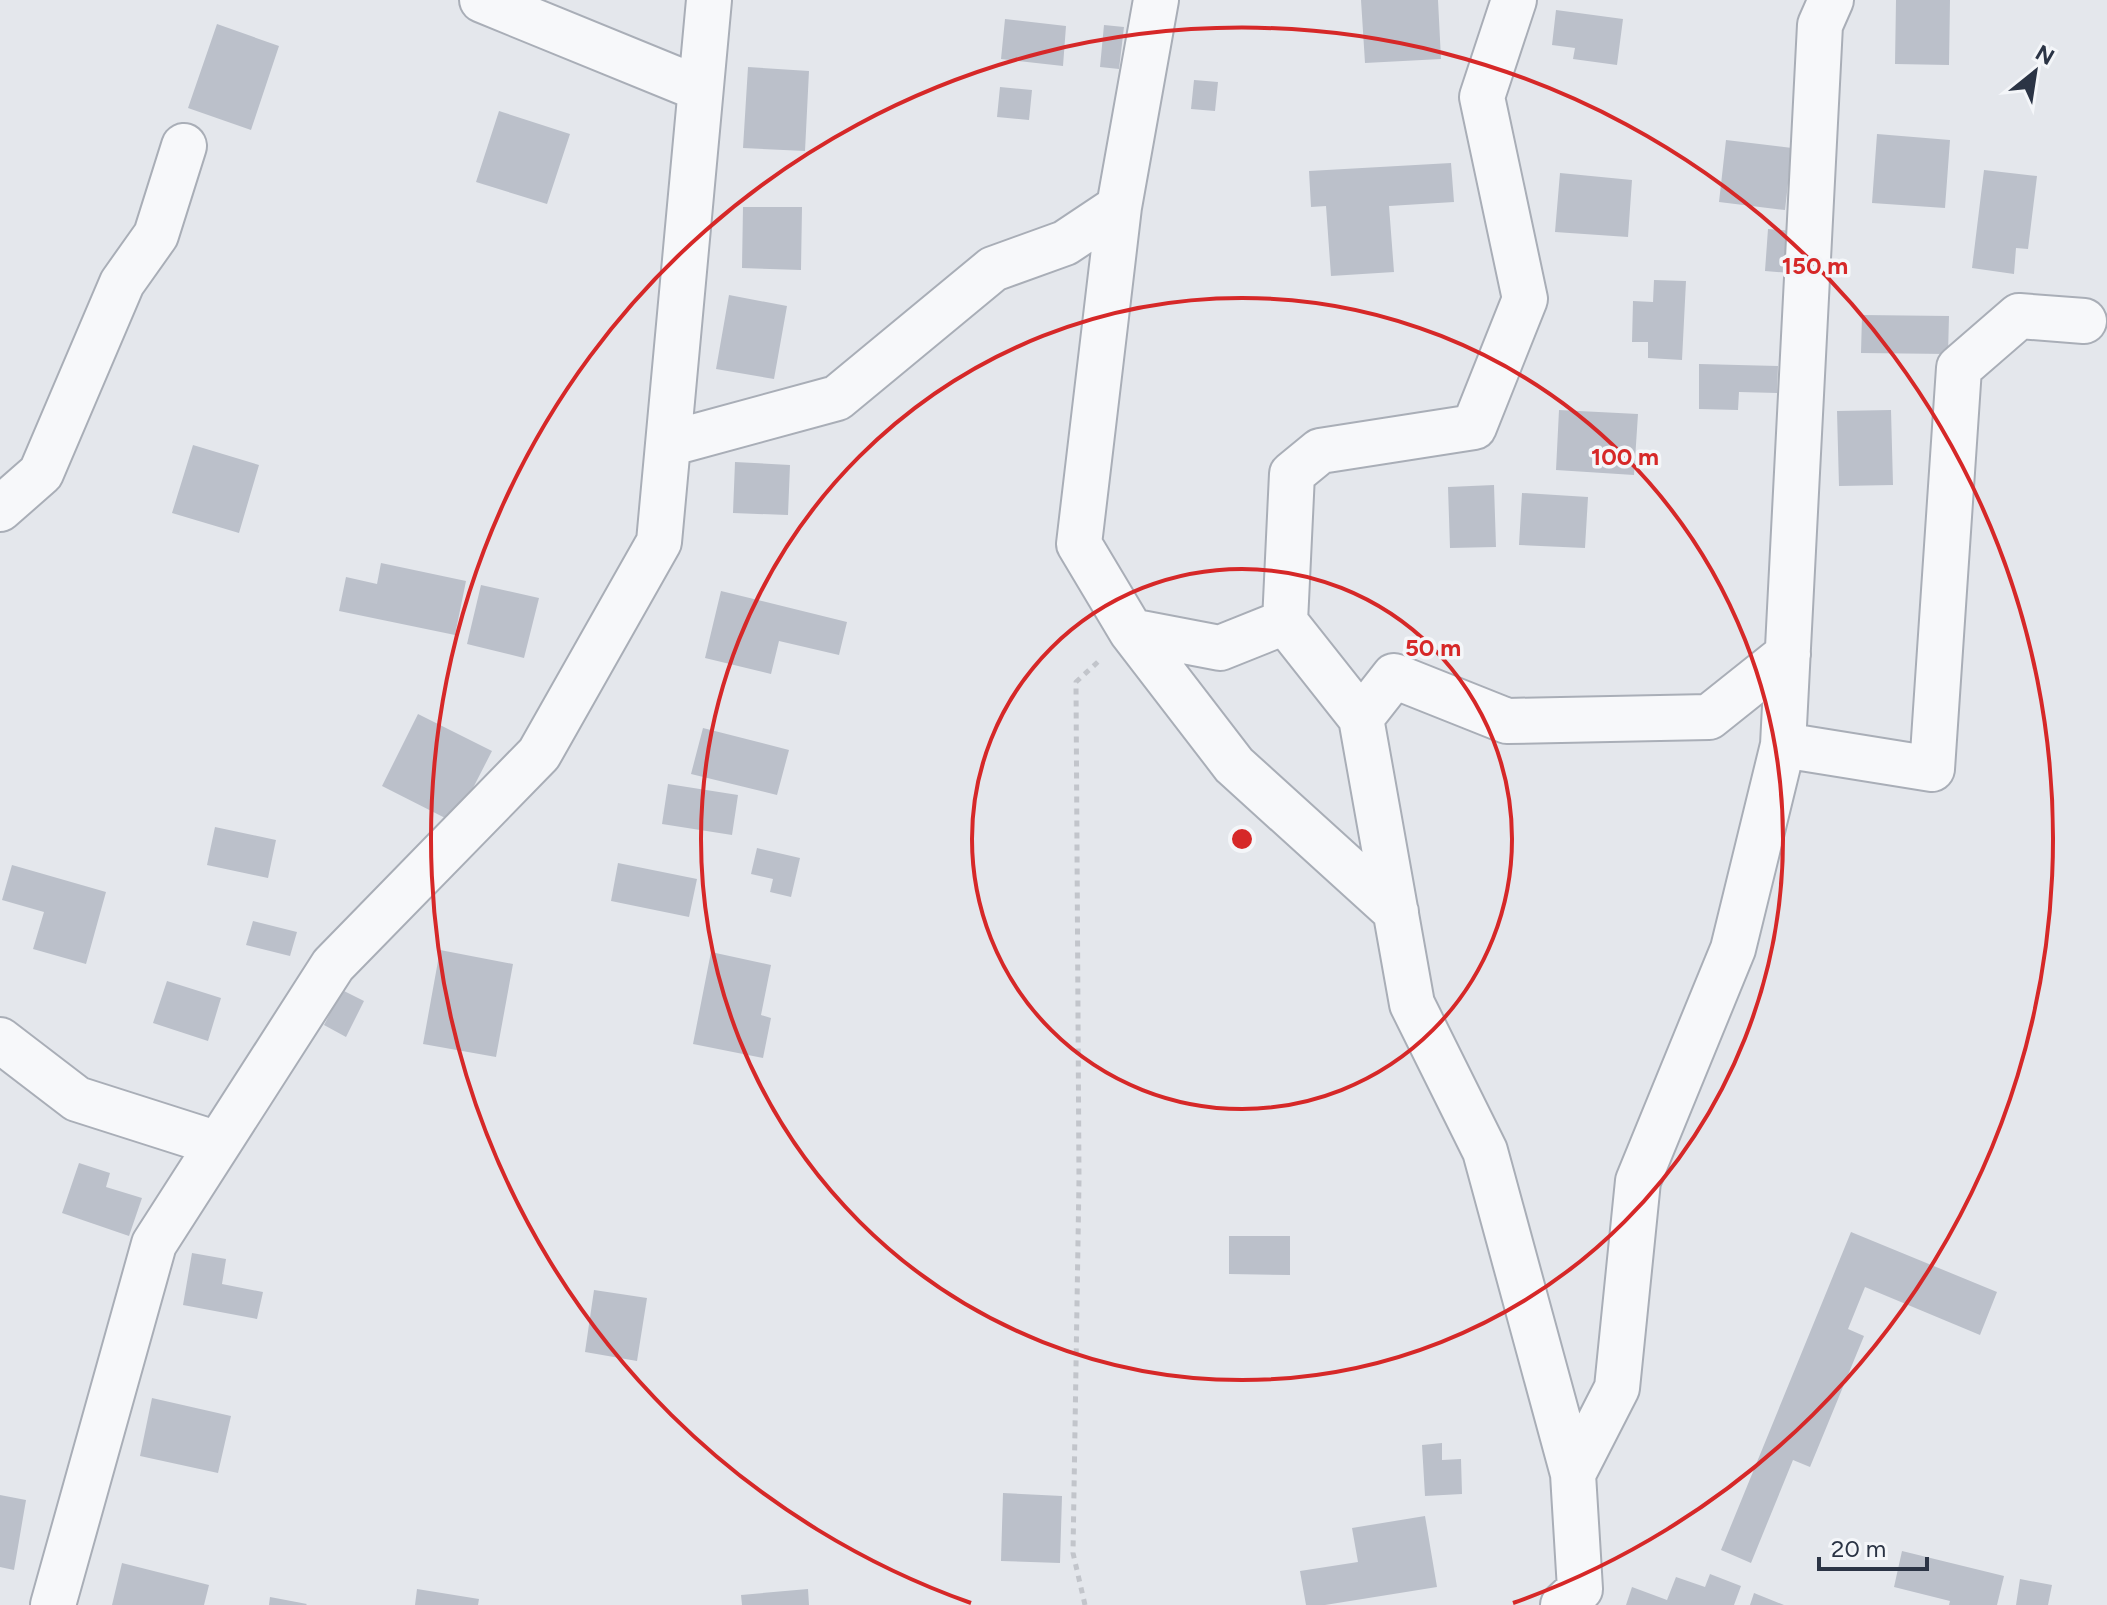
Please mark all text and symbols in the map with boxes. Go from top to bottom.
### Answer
north arrow [1995,32,2075,112]
text: N [2031,39,2059,71]
text: 150 m [1782,251,1848,280]
text: 100 m [1591,442,1659,471]
text: 50 m [1405,633,1461,662]
centre of rings [1228,825,1256,853]
scale bar [1819,1521,1927,1571]
text: 20 m [1831,1534,1886,1563]

